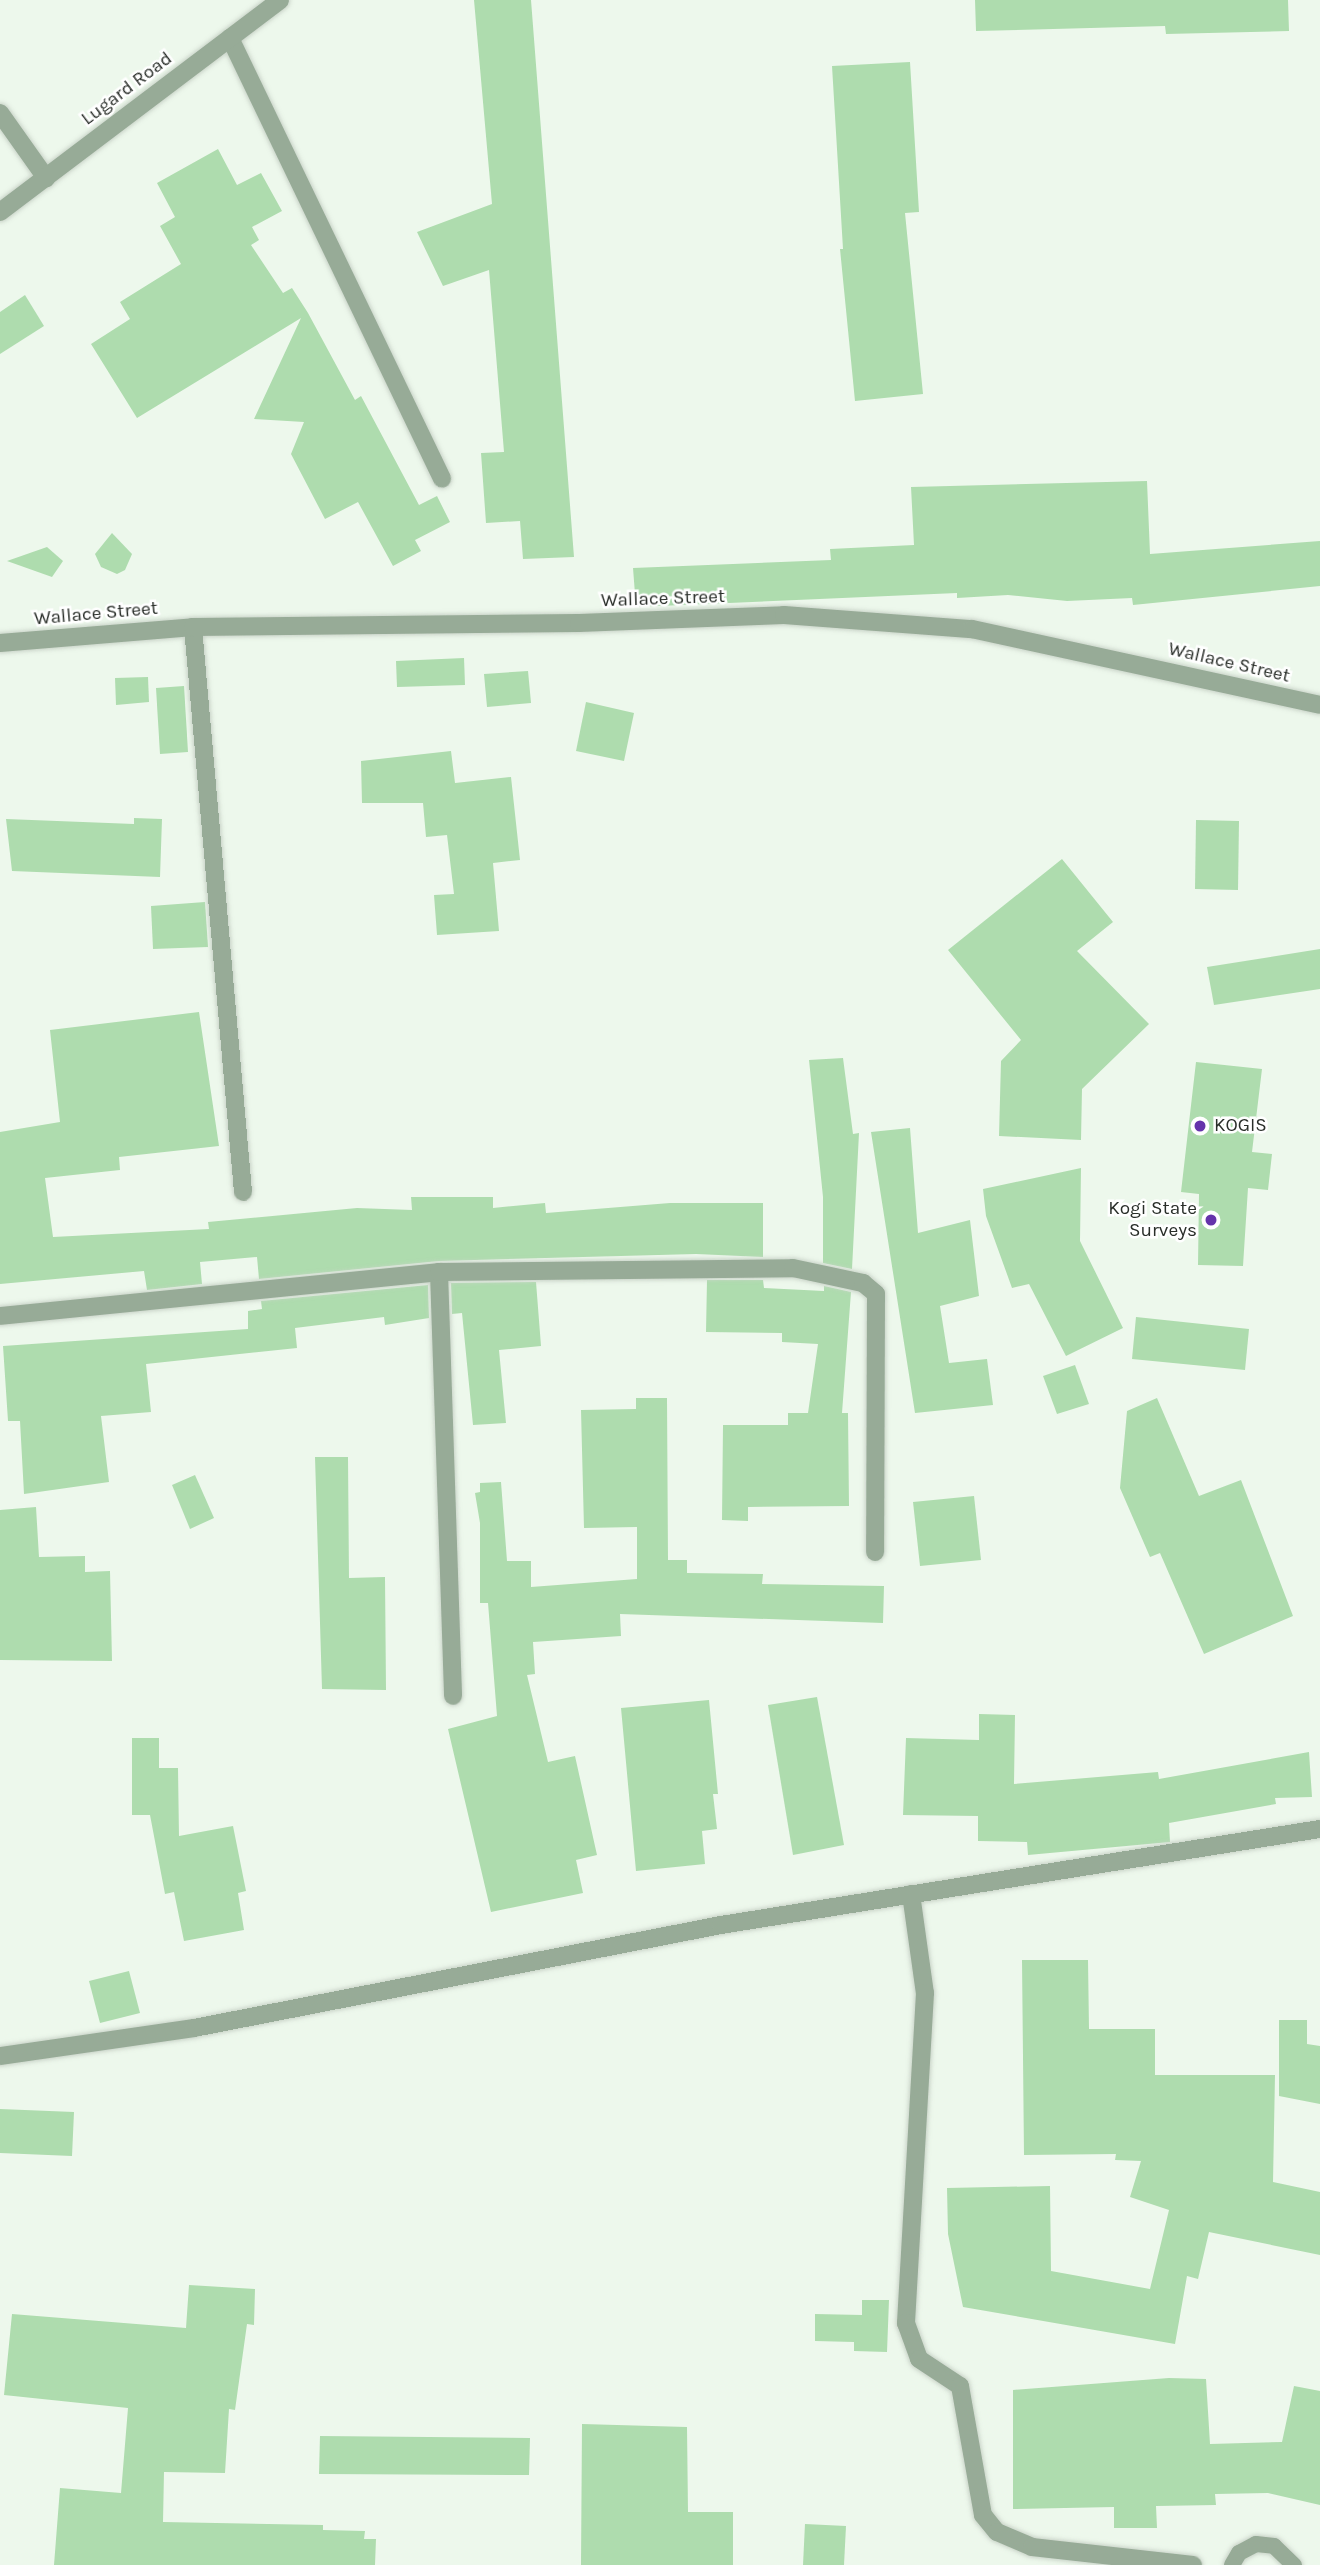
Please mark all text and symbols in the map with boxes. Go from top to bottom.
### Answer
street label: Lugard Road [77,47,177,131]
street label: Wallace Street [601,585,725,613]
street label: Wallace Street [33,597,159,631]
street label: Wallace Street [1166,638,1292,688]
place label: KOGIS [1214,1115,1267,1137]
marker: KOGIS [1192,1118,1208,1134]
place label: Kogi State Surveys [1108,1198,1197,1242]
marker: Kogi State Surveys [1203,1212,1219,1228]

